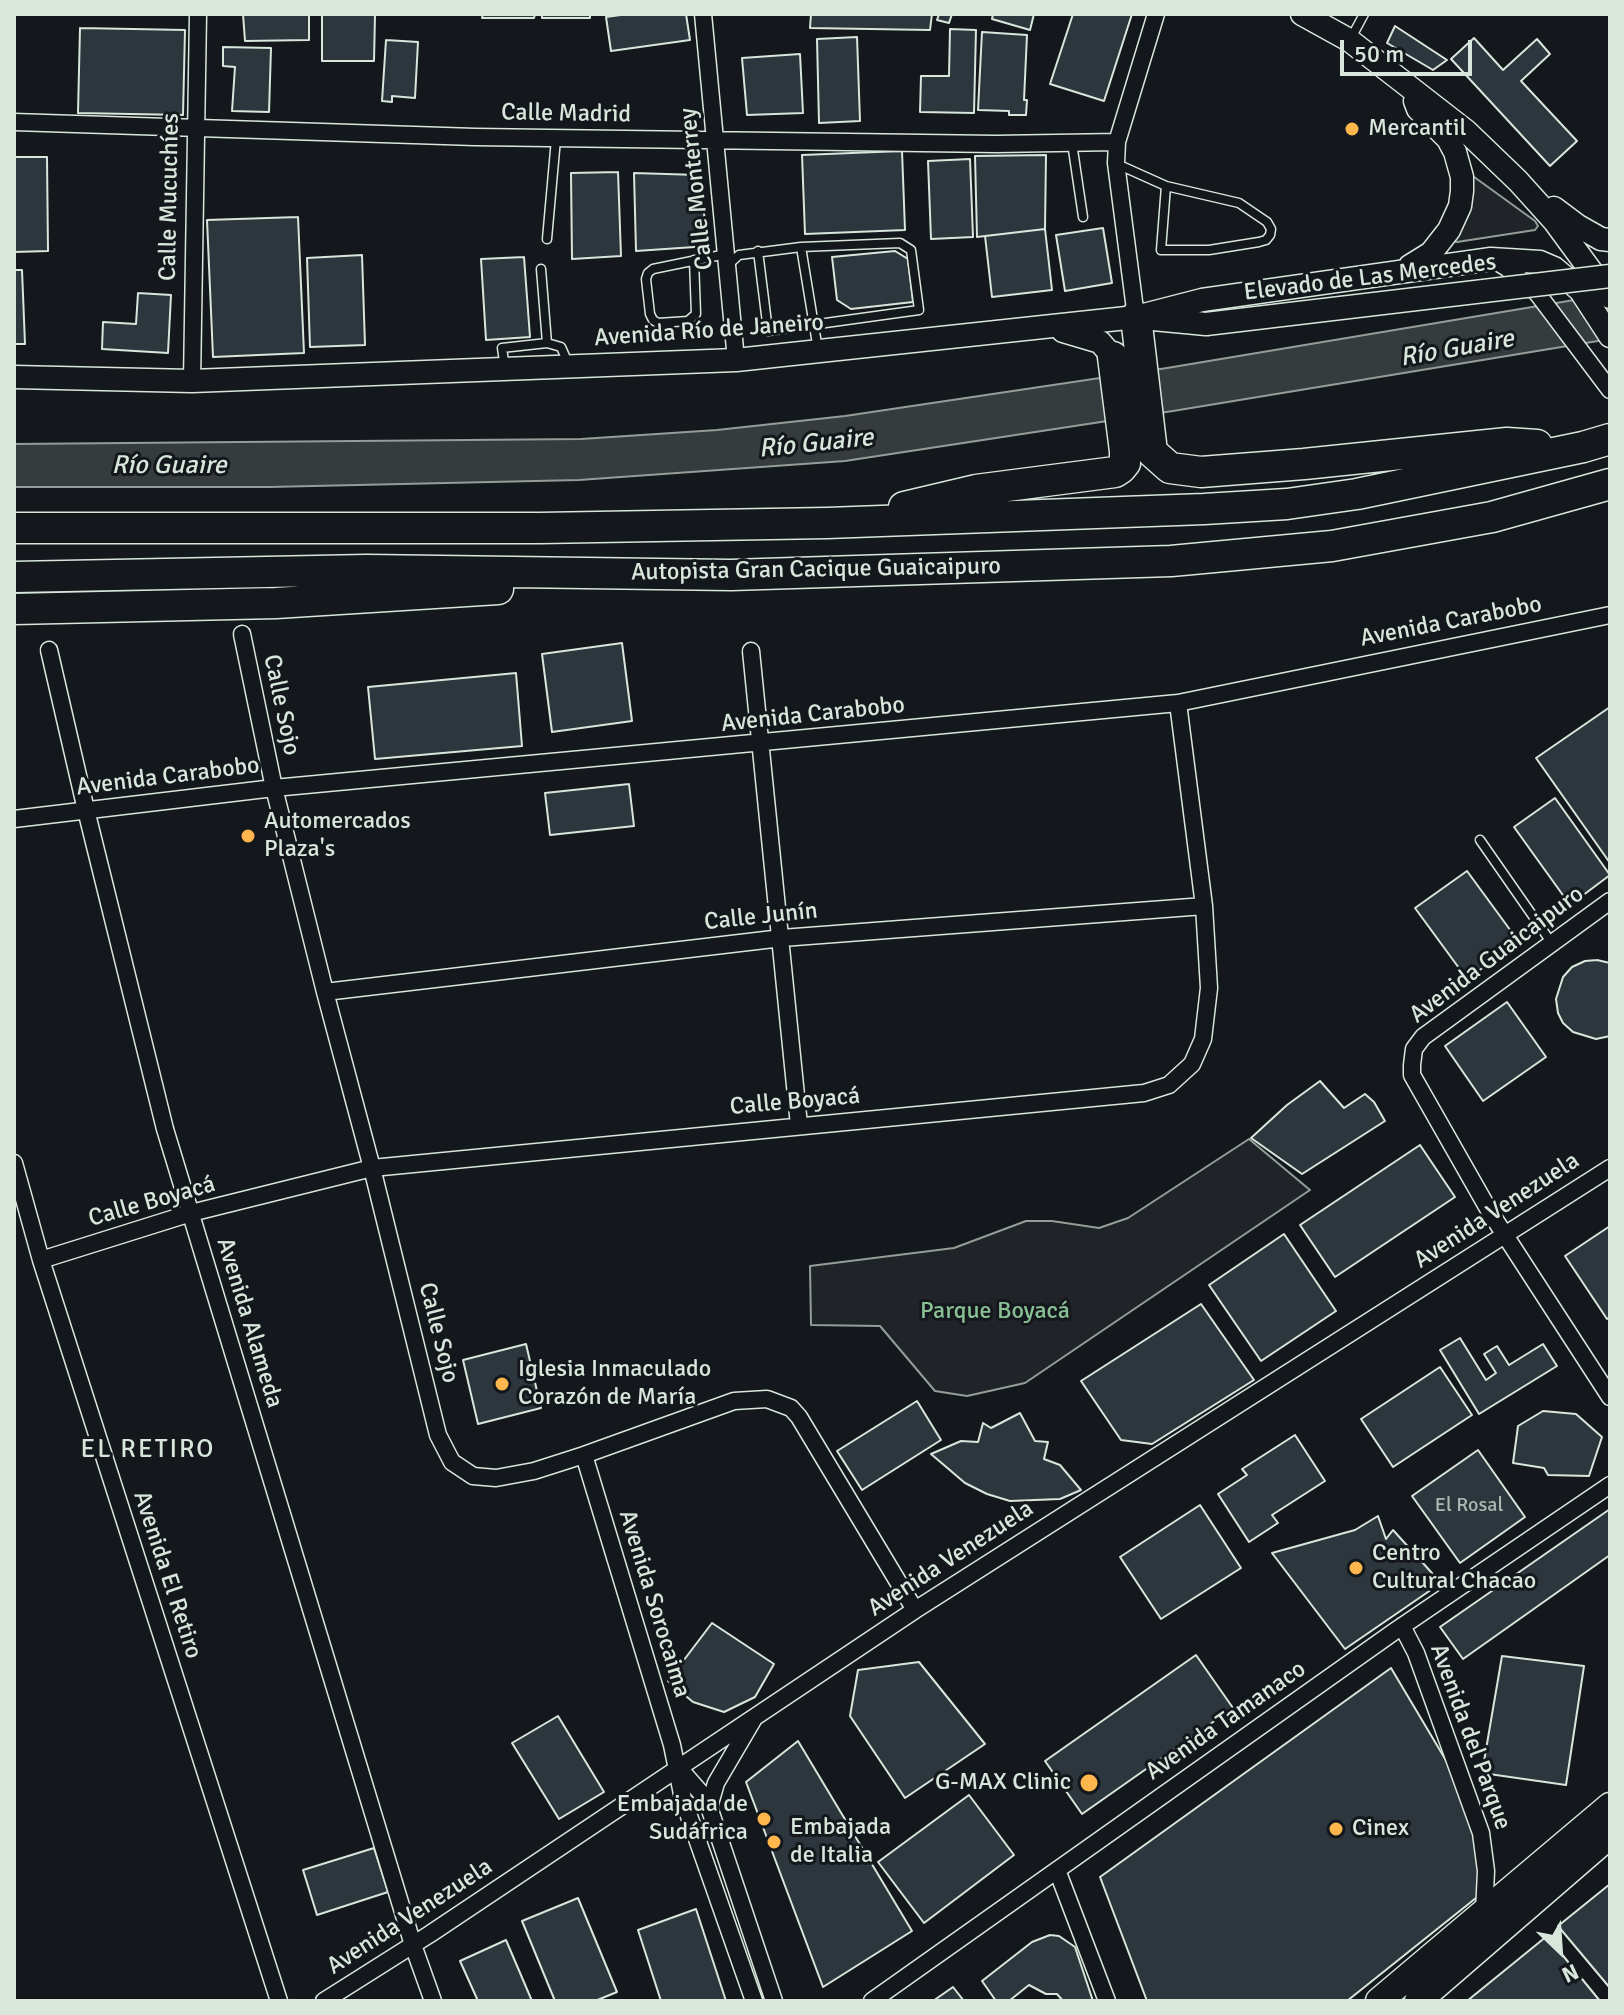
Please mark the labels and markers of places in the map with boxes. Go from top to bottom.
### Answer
place label: Mercantil [1368,115,1466,143]
marker: Mercantil [1343,120,1361,138]
place label: Automercados Plaza's [264,808,411,864]
marker: Automercados Plaza's [239,827,257,845]
place label: Iglesia Inmaculado Corazón de María [518,1356,711,1412]
marker: Iglesia Inmaculado Corazón de María [493,1375,511,1393]
place label: Centro Cultural Chacao [1372,1540,1536,1596]
marker: Centro Cultural Chacao [1347,1559,1365,1577]
place label: G-MAX Clinic [935,1769,1071,1797]
marker: G-MAX Clinic [1078,1772,1100,1794]
place label: Embajada de Sudáfrica [617,1791,748,1847]
marker: Embajada de Sudáfrica [755,1810,773,1828]
place label: Embajada de Italia [790,1814,891,1870]
place label: Cinex [1352,1815,1409,1843]
marker: Cinex [1327,1820,1345,1838]
marker: Embajada de Italia [765,1833,783,1851]

